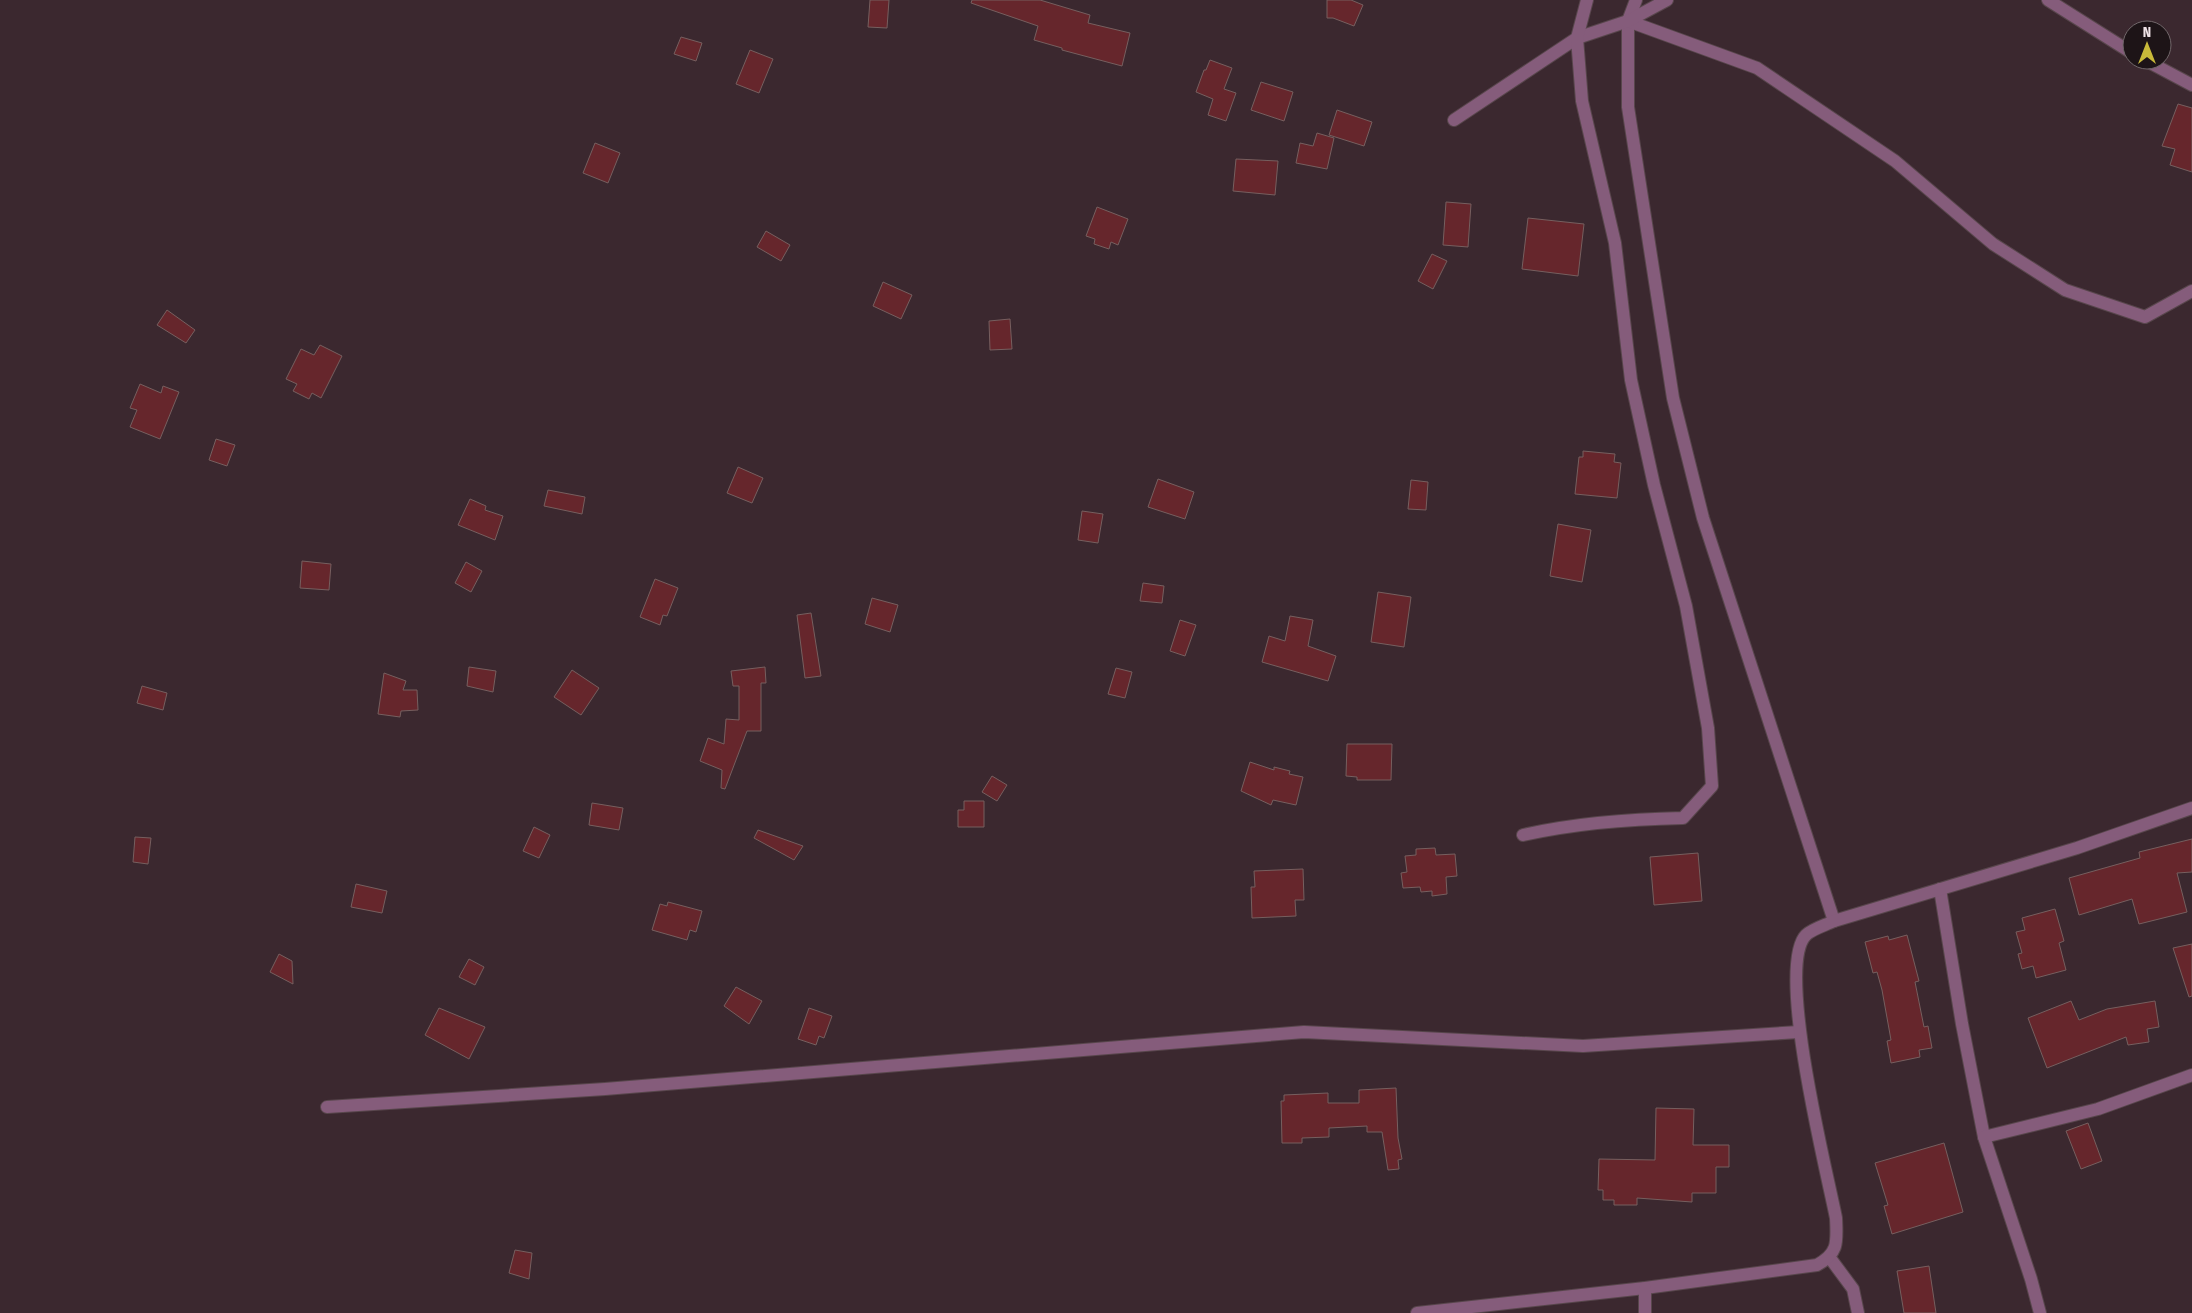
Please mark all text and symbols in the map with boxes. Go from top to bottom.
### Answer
north arrow [2122,20,2172,70]
text: N [2143,24,2151,41]

